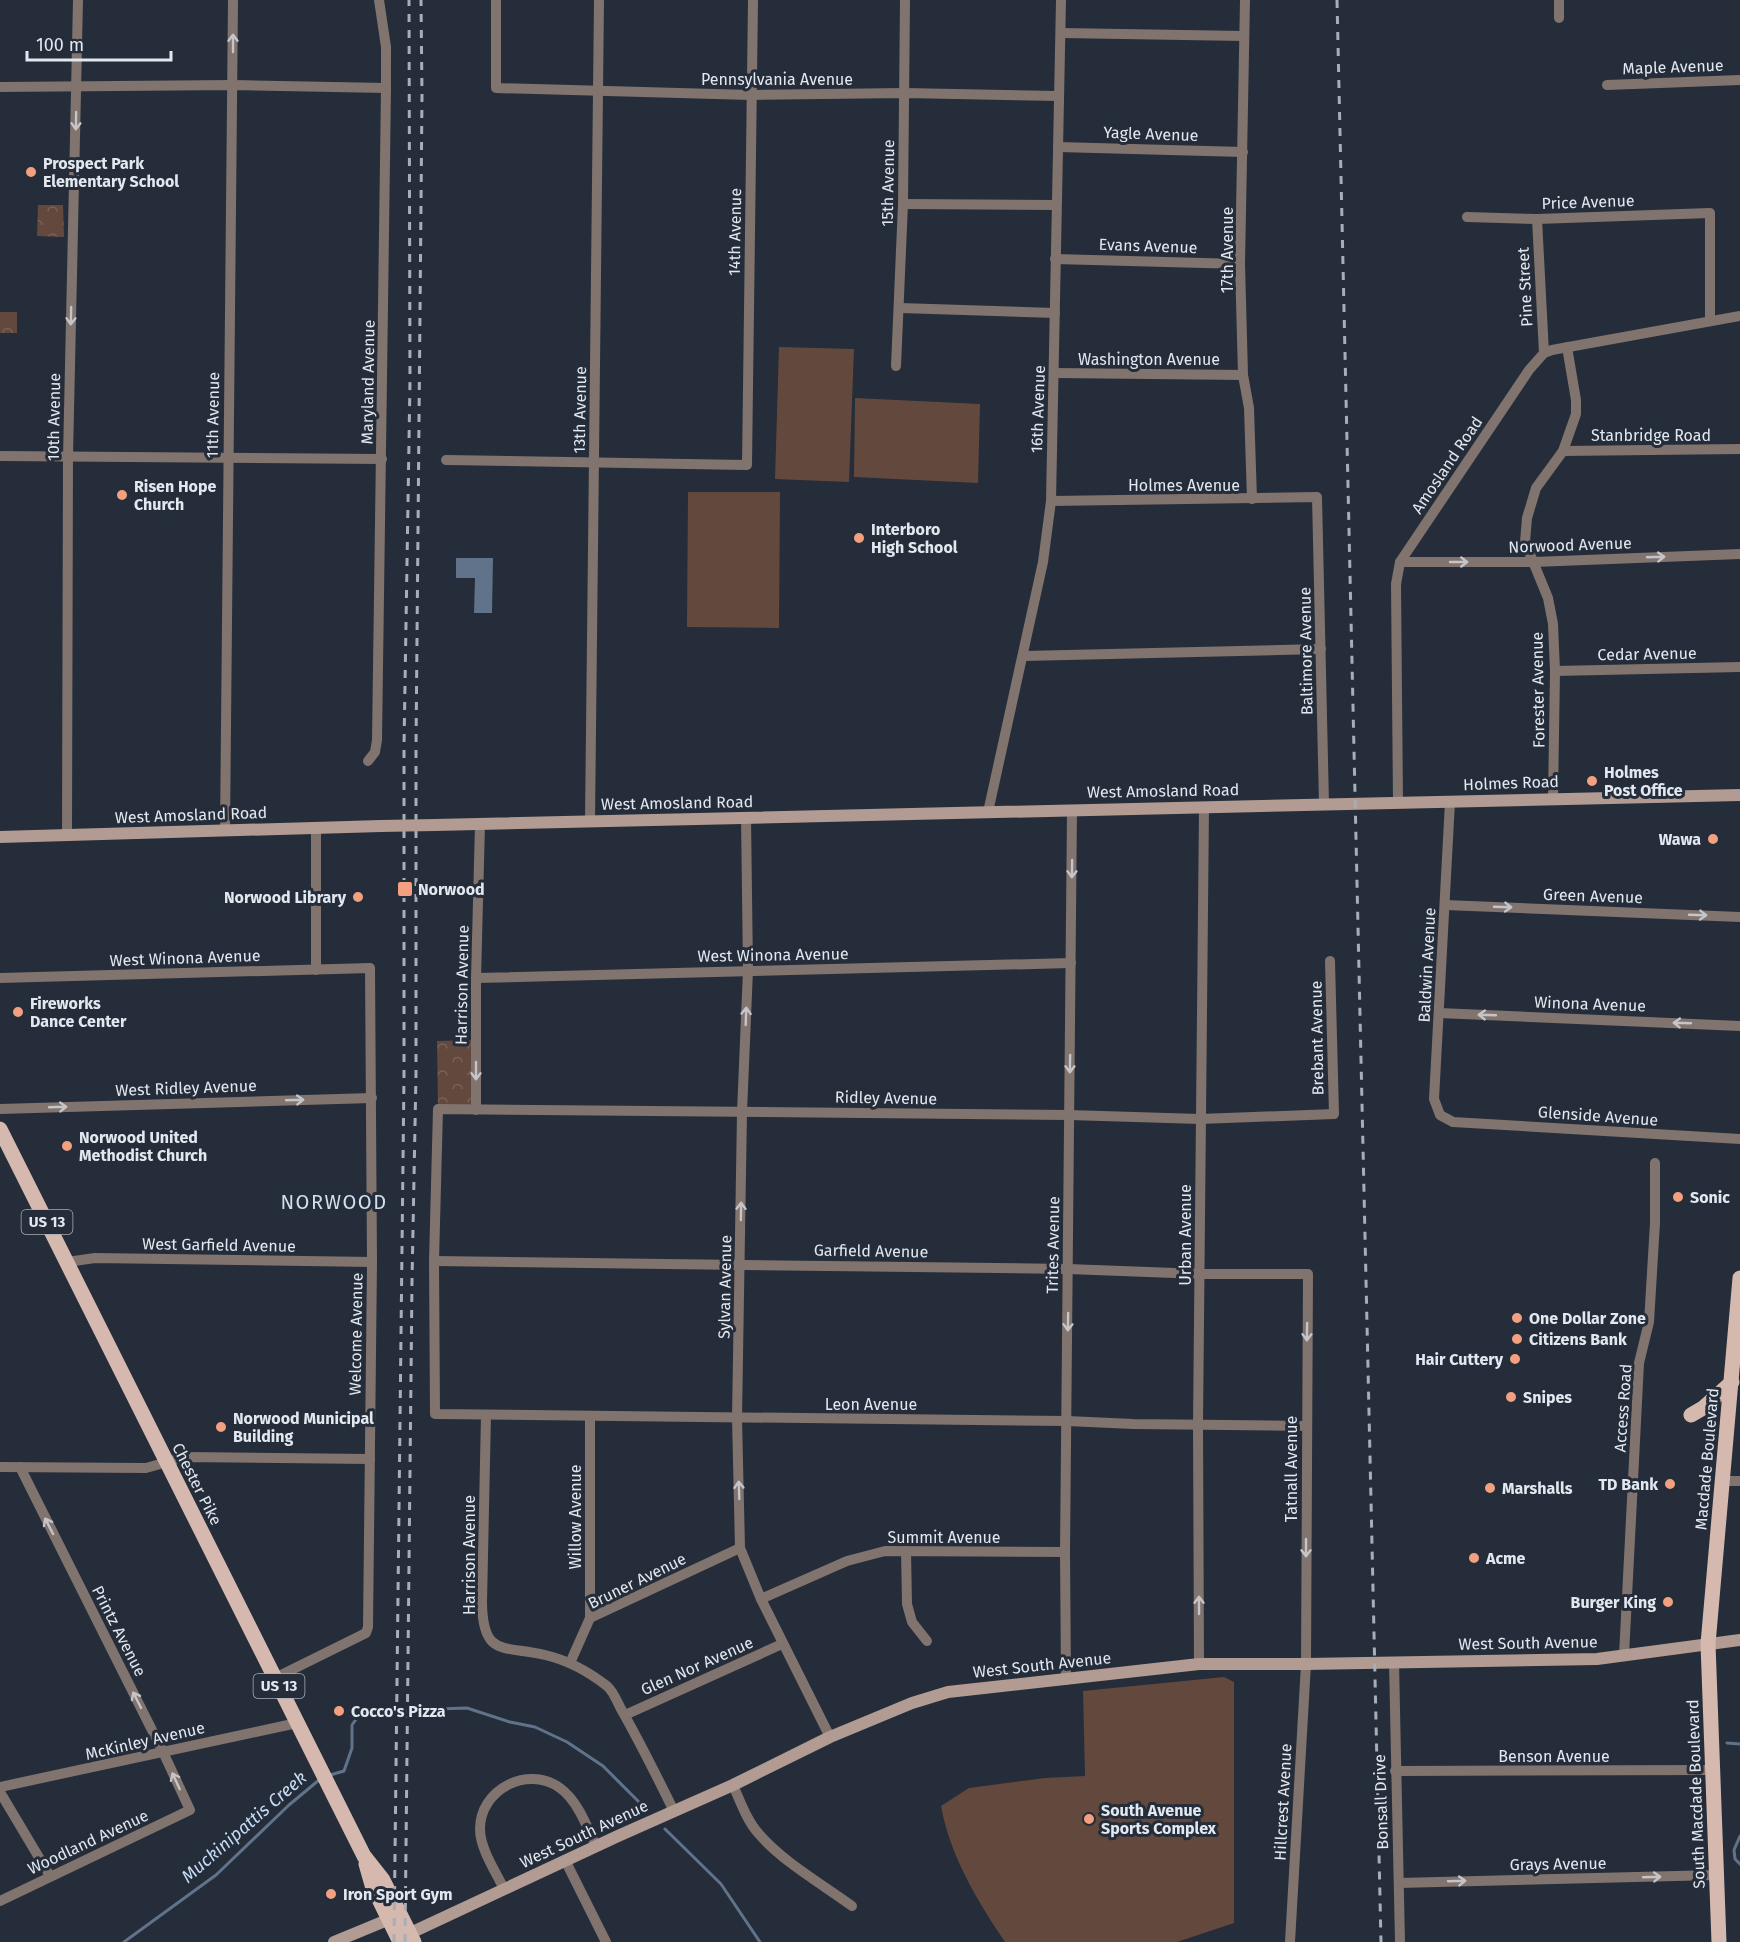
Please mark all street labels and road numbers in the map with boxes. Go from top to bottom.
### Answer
street label: Maple Avenue [1622,56,1724,78]
street label: Pennsylvania Avenue [701,70,853,89]
street label: Yagle Avenue [1103,123,1199,145]
street label: 15th Avenue [878,139,898,227]
street label: 14th Avenue [725,188,745,276]
street label: Price Avenue [1541,191,1635,213]
street label: 17th Avenue [1218,207,1237,293]
street label: Evans Avenue [1098,235,1198,257]
street label: Pine Street [1513,247,1537,327]
street label: Maryland Avenue [357,319,379,445]
street label: Washington Avenue [1078,350,1220,369]
street label: 16th Avenue [1027,365,1049,453]
street label: 13th Avenue [570,366,590,454]
street label: 11th Avenue [203,372,223,458]
street label: 10th Avenue [44,373,64,461]
street label: Amosland Road [1408,413,1486,517]
street label: Stanbridge Road [1591,426,1711,445]
street label: Holmes Avenue [1128,476,1240,495]
street label: Norwood Avenue [1508,533,1632,557]
street label: Baltimore Avenue [1295,587,1317,715]
street label: Forester Avenue [1527,632,1549,748]
street label: Cedar Avenue [1597,644,1697,664]
street label: Holmes Road [1463,772,1559,794]
street label: West Amosland Road [1087,780,1239,802]
street label: West Amosland Road [601,792,753,814]
street label: West Amosland Road [115,803,267,827]
street label: Green Avenue [1543,885,1643,907]
street label: Baldwin Avenue [1414,907,1440,1023]
street label: Harrison Avenue [451,925,473,1045]
street label: West Winona Avenue [697,944,849,966]
street label: West Winona Avenue [109,946,261,970]
street label: Brebant Avenue [1307,980,1327,1096]
street label: Winona Avenue [1534,993,1646,1015]
street label: West Ridley Avenue [115,1076,257,1100]
street label: Ridley Avenue [835,1088,937,1108]
street label: Glenside Avenue [1537,1102,1659,1130]
street label: Urban Avenue [1176,1184,1195,1286]
street label: Trites Avenue [1043,1196,1063,1294]
road number: US 13 [22,1210,72,1234]
street label: West Garfield Avenue [142,1234,296,1256]
street label: Sylvan Avenue [715,1235,735,1339]
street label: Garfield Avenue [814,1241,928,1261]
street label: Welcome Avenue [345,1272,367,1396]
street label: Access Road [1610,1363,1636,1453]
street label: Macdade Boulevard [1691,1387,1723,1531]
street label: Leon Avenue [825,1395,917,1414]
street label: Tatnall Avenue [1282,1416,1301,1522]
street label: Chester Pike [168,1440,226,1528]
street label: Willow Avenue [566,1464,585,1570]
street label: Harrison Avenue [460,1495,479,1615]
street label: Summit Avenue [887,1528,1001,1547]
street label: Bruner Avenue [585,1549,689,1613]
street label: Printz Avenue [88,1583,150,1679]
street label: West South Avenue [1458,1632,1598,1654]
street label: Glen Nor Avenue [638,1633,756,1699]
street label: West South Avenue [972,1648,1112,1682]
road number: US 13 [254,1674,304,1698]
street label: South Macdade Boulevard [1683,1699,1709,1889]
street label: McKinley Avenue [83,1718,207,1764]
street label: Hillcrest Avenue [1270,1743,1296,1861]
street label: Benson Avenue [1498,1747,1610,1766]
street label: Bonsall Drive [1370,1754,1392,1850]
street label: West South Avenue [517,1796,651,1872]
street label: Woodland Avenue [25,1806,151,1878]
street label: Grays Avenue [1509,1854,1607,1874]

